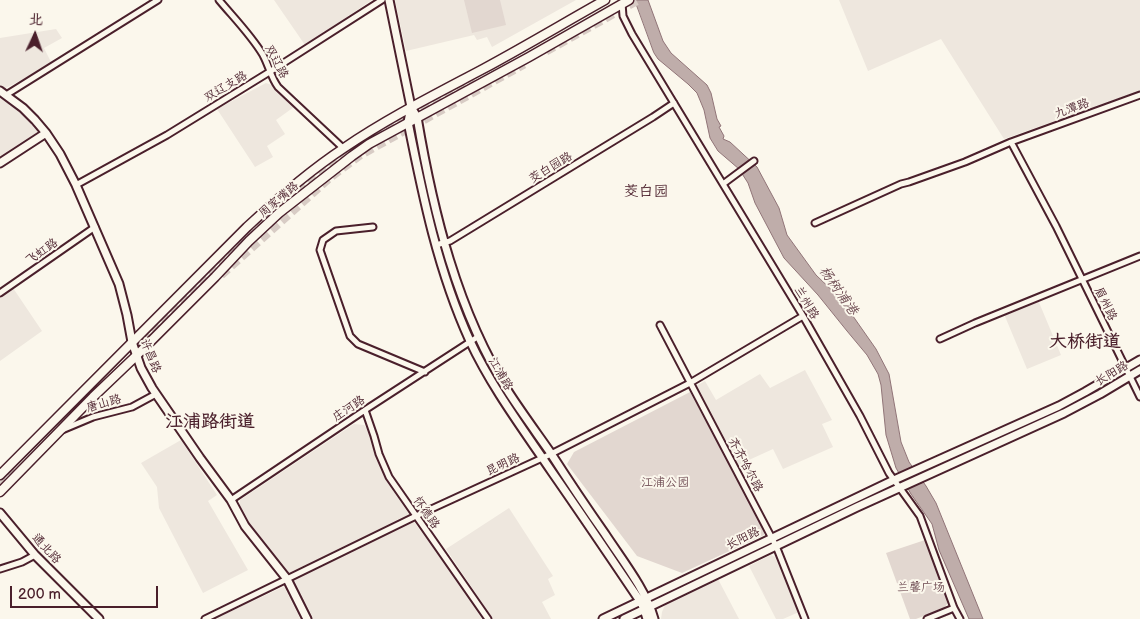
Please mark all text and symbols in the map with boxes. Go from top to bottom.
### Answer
north arrow [10,10,60,60]
text: 北 [28,11,43,28]
street label: 双辽路 [261,43,291,81]
street label: 双辽支路 [202,68,250,106]
street label: 九潭路 [1053,96,1091,122]
street label: 茭白园路 [527,149,575,187]
street label: 周家嘴路 [256,179,302,221]
district label: 茭白园 [624,183,668,201]
street label: 飞虹路 [23,236,61,268]
water label: 杨树浦港 [815,263,861,319]
street label: 兰州路 [791,284,821,322]
street label: 眉州路 [1091,285,1119,323]
district label: 大桥街道 [1049,331,1121,353]
street label: 许昌路 [137,337,163,375]
street label: 江浦路 [485,355,515,393]
street label: 长阳路 [1093,359,1131,389]
street label: 唐山路 [85,392,123,416]
street label: 庄河路 [330,393,368,425]
district label: 江浦路街道 [165,411,255,433]
street label: 齐齐哈尔路 [725,435,765,495]
street label: 昆明路 [484,451,522,479]
park label: 江浦公园 [641,476,689,490]
street label: 怀德路 [410,494,442,532]
street label: 长阳路 [724,525,762,553]
street label: 通北路 [28,531,64,567]
scale bar [12,576,160,608]
park label: 兰馨广场 [897,581,945,595]
text: 200 m [18,585,61,604]

